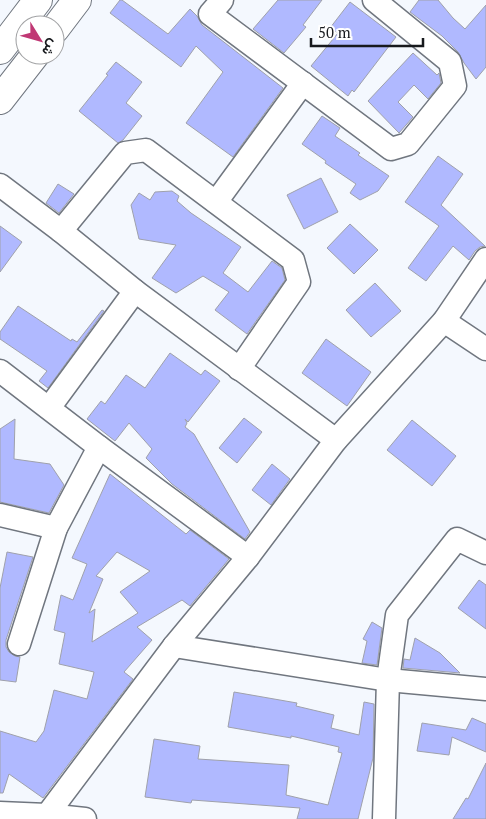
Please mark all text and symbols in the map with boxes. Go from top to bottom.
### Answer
north arrow [15,15,65,65]
scale bar [311,15,424,47]
text: 50 m [318,22,351,42]
text: ش [38,36,63,61]

